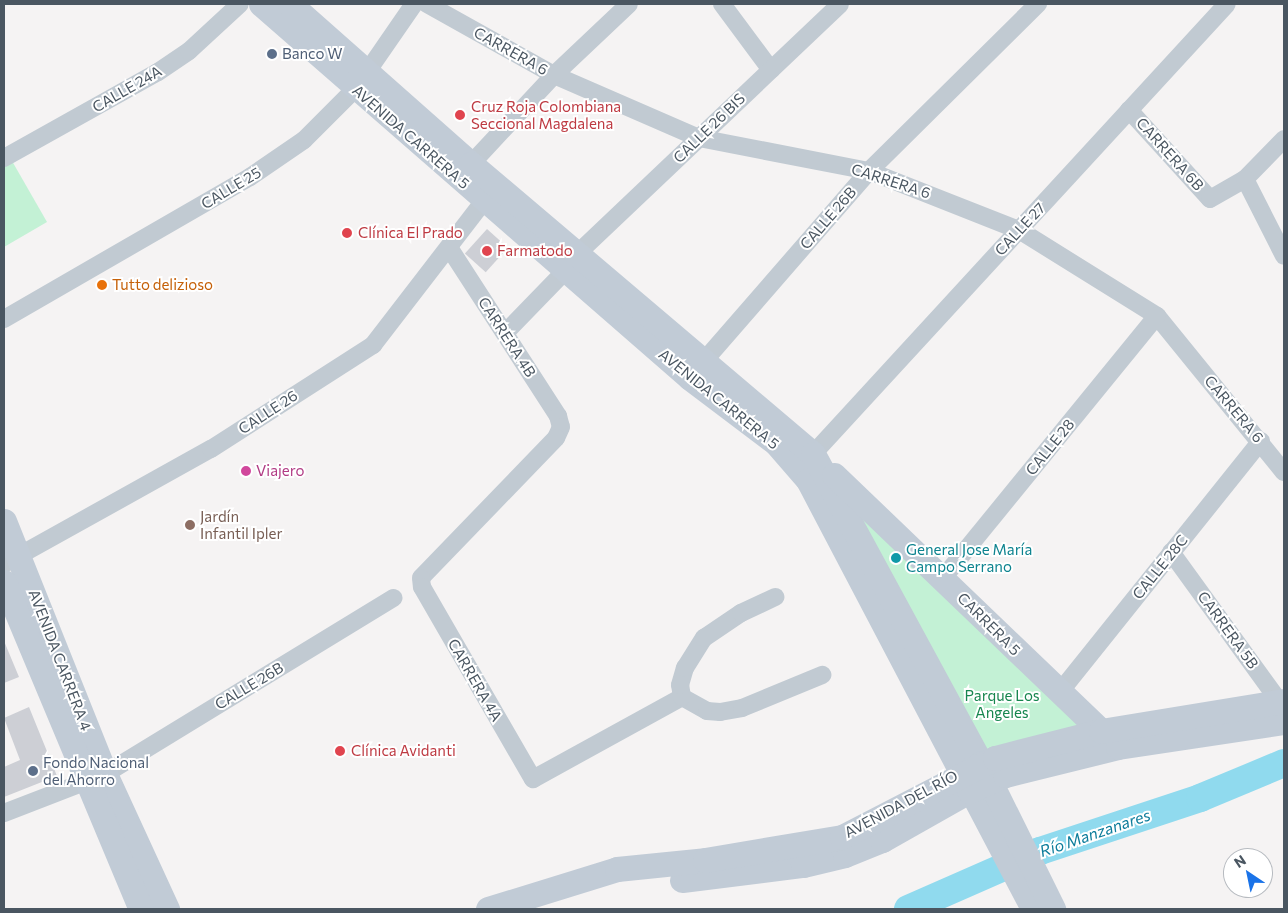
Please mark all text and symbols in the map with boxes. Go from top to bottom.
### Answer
street label: CARRERA 6 [471,23,551,79]
place label: Banco W [282,45,343,63]
marker: Banco W [266,48,278,60]
street label: CALLE 24A [89,62,165,116]
street label: AVENIDA CARRERA 5 [349,81,473,193]
street label: CALLE 26 BIS [669,89,749,167]
place label: Cruz Roja Colombiana Seccional Magdalena [471,97,621,132]
marker: Cruz Roja Colombiana Seccional Magdalena [453,108,467,122]
street label: CARRERA 6B [1133,114,1207,194]
street label: CARRERA 6 [849,160,933,202]
street label: CALLE 25 [198,163,264,213]
street label: CALLE 26B [796,183,860,253]
street label: CALLE 27 [991,199,1049,259]
place label: Clínica El Prado [358,224,463,242]
marker: Clínica El Prado [340,226,354,240]
place label: Farmatodo [497,242,573,260]
marker: Farmatodo [481,245,493,257]
place label: Tutto delizioso [112,276,213,294]
marker: Tutto delizioso [96,279,108,291]
street label: CARRERA 4B [475,294,539,380]
street label: AVENIDA CARRERA 5 [655,345,783,453]
street label: CARRERA 6 [1201,372,1267,446]
street label: CALLE 26 [235,386,301,438]
street label: CALLE 28 [1022,415,1078,479]
place label: Viajero [256,462,304,480]
marker: Viajero [240,465,252,477]
place label: Jardín Infantil Ipler [200,507,282,542]
marker: Jardín Infantil Ipler [184,519,196,531]
street label: CALLE 28C [1129,531,1191,603]
place label: General Jose María Campo Serrano [906,540,1032,575]
marker: General Jose María Campo Serrano [890,552,902,564]
street label: AVENIDA CARRERA 4 [25,587,95,733]
street label: CARRERA 5B [1194,588,1262,672]
street label: CARRERA 5 [954,589,1024,659]
street label: CARRERA 4A [444,636,506,724]
street label: CALLE 26B [212,659,286,713]
park label: Parque Los Angeles [964,686,1040,721]
place label: Clínica Avidanti [351,742,456,760]
marker: Clínica Avidanti [333,744,347,758]
place label: Fondo Nacional del Ahorro [43,753,149,788]
marker: Fondo Nacional del Ahorro [27,765,39,777]
street label: AVENIDA DEL RÍO [841,767,961,841]
water label: Río Manzanares [1037,805,1153,861]
north arrow [1223,848,1273,898]
text: N [1231,851,1249,871]

